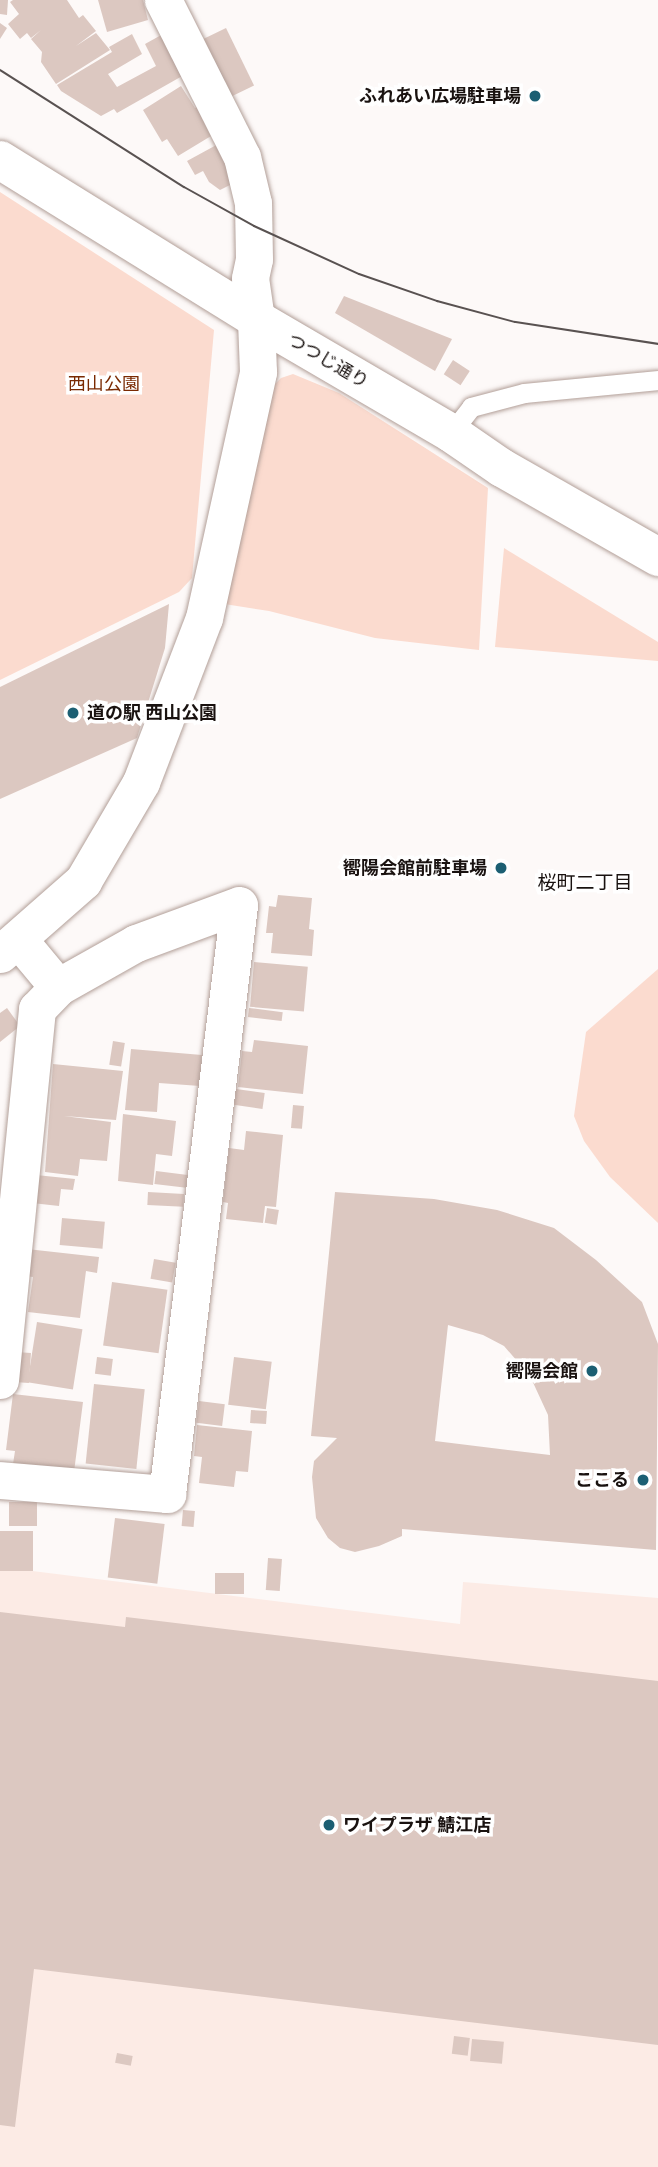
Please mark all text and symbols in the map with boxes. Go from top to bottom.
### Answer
place label: ふれあい広場駐車場 [359,85,521,107]
marker: ふれあい広場駐車場 [527,88,543,104]
street label: つつじ通り [284,329,372,393]
park label: 西山公園 [68,373,140,395]
place label: 道の駅 西山公園 [87,702,217,724]
marker: 道の駅 西山公園 [65,705,81,721]
place label: 嚮陽会館前駐車場 [343,857,487,879]
marker: 嚮陽会館前駐車場 [493,860,509,876]
district label: 桜町二丁目 [538,872,632,894]
place label: 嚮陽会館 [506,1360,578,1382]
marker: 嚮陽会館 [584,1363,600,1379]
place label: ここる [575,1469,629,1491]
marker: ここる [635,1472,651,1488]
place label: ワイプラザ 鯖江店 [343,1814,491,1836]
marker: ワイプラザ 鯖江店 [321,1817,337,1833]

